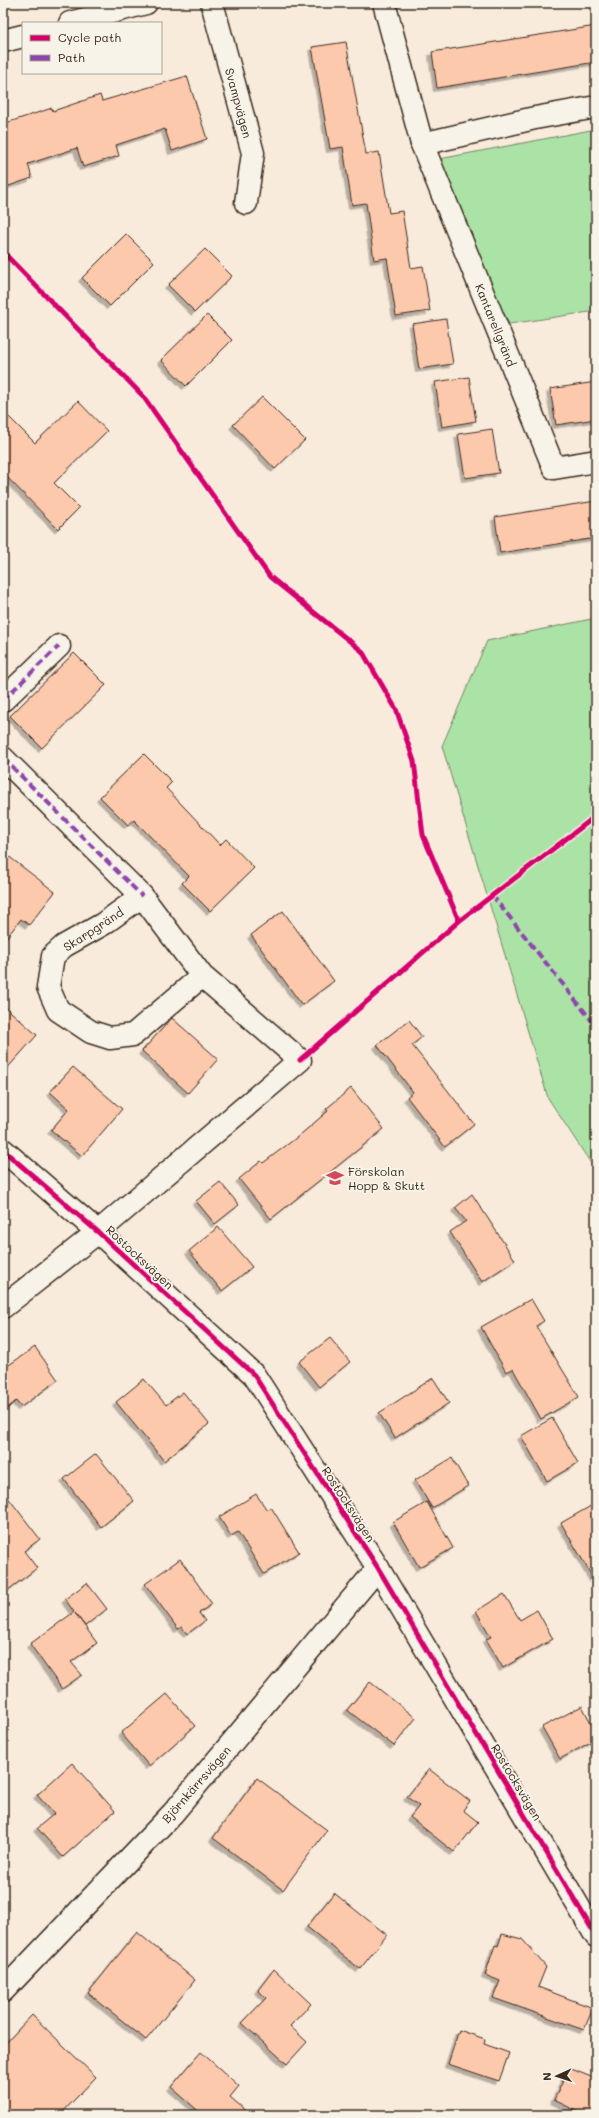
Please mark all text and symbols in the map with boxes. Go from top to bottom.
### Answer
legend [22,22,162,74]
text: Cycle path [58,29,121,45]
text: Path [58,49,85,65]
street label: Svampvägen [222,66,256,140]
street label: Kantarellgränd [472,281,520,369]
street label: Skarpgränd [60,903,127,954]
place label: Förskolan Hopp & Skutt [348,1163,425,1193]
school or university icon: Förskolan Hopp & Skutt [325,1168,345,1188]
street label: Rostocksvägen [103,1222,177,1292]
street label: Rostocksvägen [319,1463,379,1545]
street label: Rostocksvägen [488,1741,546,1823]
street label: Björnkärrsvägen [158,1742,234,1826]
north arrow [537,2056,577,2096]
text: N [539,2072,554,2081]

